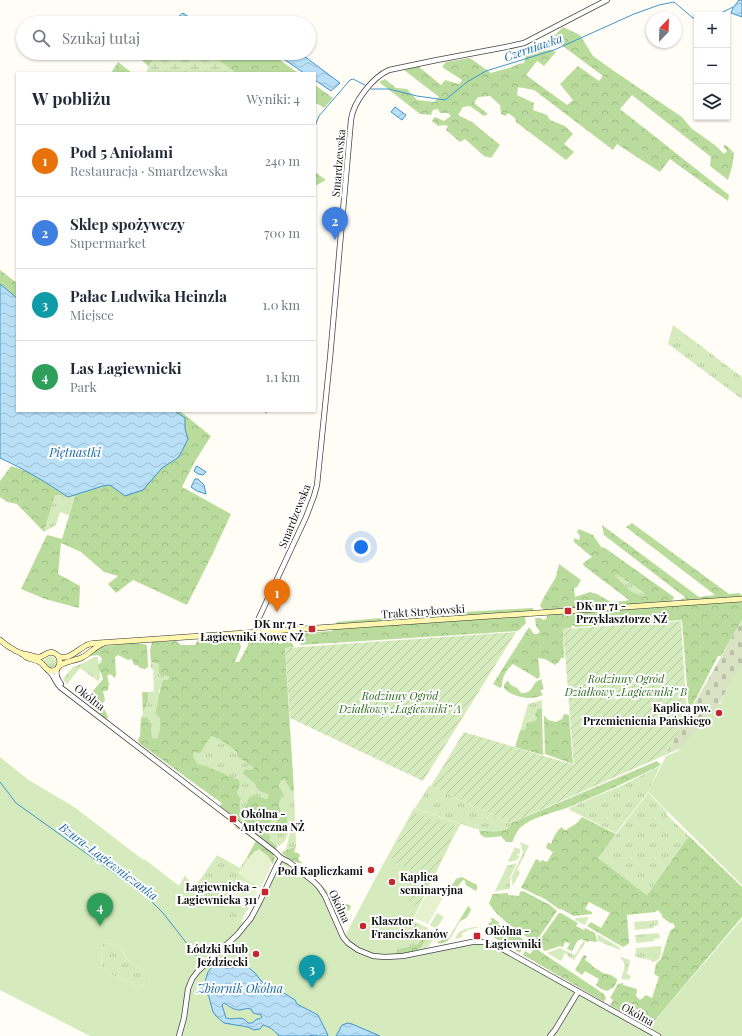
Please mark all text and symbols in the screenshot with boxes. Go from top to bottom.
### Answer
north arrow [646,12,682,48]
map controls [694,12,730,120]
button: + [694,12,730,48]
search box [16,16,316,60]
icon: search [30,27,52,49]
text: Szukaj tutaj [62,28,140,48]
water label: Czerniawka [501,29,565,65]
button: − [694,48,730,84]
button: layers [694,84,730,120]
text: W pobliżu [32,87,111,109]
text: Wyniki: 4 [247,90,300,107]
street label: Smardzewska [328,128,348,197]
text: Pod 5 Aniołami [70,142,173,162]
text: 1 [43,152,47,169]
text: 240 m [265,152,300,169]
text: Restauracja · Smardzewska [70,162,228,179]
pin: 2 [322,207,348,240]
text: Sklep spożywczy [70,214,185,234]
text: 2 [42,224,48,241]
text: 700 m [264,224,300,241]
text: Supermarket [70,234,146,251]
text: Pałac Ludwika Heinzla [70,286,227,306]
text: 3 [42,296,48,313]
text: 1.0 km [263,296,300,313]
text: Miejsce [70,306,114,323]
text: Las Łagiewnicki [70,358,181,378]
text: 4 [42,368,48,385]
text: 1.1 km [266,368,300,385]
text: Park [70,378,97,395]
water label: Piętnastki [48,444,101,460]
street label: Smardzewska [274,481,314,550]
your location [351,537,371,557]
pin: 1 [264,579,290,612]
place label: DK nr 71 - Przyklasztorze NŻ [576,598,668,626]
street label: Trakt Strykowski [381,601,465,621]
marker: DK nr 71 - Przyklasztorze NŻ [563,606,573,616]
place label: DK nr 71 - Łagiewniki Nowe NŻ [200,616,304,644]
marker: DK nr 71 - Łagiewniki Nowe NŻ [307,624,317,634]
park label: Rodzinny Ogród Działkowy „Łagiewniki” B [564,671,687,699]
street label: Okólna [72,680,109,714]
park label: Rodzinny Ogród Działkowy „Łagiewniki” A [338,688,461,716]
place label: Kaplica pw. Przemienienia Pańskiego [583,700,711,728]
marker: Kaplica pw. Przemienienia Pańskiego [714,708,724,718]
place label: Okólna - Antyczna NŻ [240,806,305,834]
marker: Okólna - Antyczna NŻ [228,814,238,824]
water label: Bzura-Łagiewniczanka [56,818,162,903]
place label: Pod Kapliczkami [278,863,364,878]
marker: Pod Kapliczkami [366,865,376,875]
place label: Kaplica seminaryjna [400,869,463,897]
marker: Kaplica seminaryjna [387,877,397,887]
place label: Łagiewnicka - Łagiewnicka 311 [177,879,257,907]
marker: Łagiewnicka - Łagiewnicka 311 [260,887,270,897]
street label: Okólna [326,887,354,925]
pin: 4 [87,893,113,926]
place label: Klasztor Franciszkanów [371,913,448,941]
marker: Klasztor Franciszkanów [358,921,368,931]
place label: Okólna - Łagiewniki [485,923,542,951]
marker: Okólna - Łagiewniki [472,931,482,941]
place label: Łódzki Klub Jeździecki [186,941,249,969]
marker: Łódzki Klub Jeździecki [251,949,261,959]
pin: 3 [299,955,325,988]
water label: Zbiornik Okólna [196,980,283,996]
street label: Okólna [619,999,657,1029]

